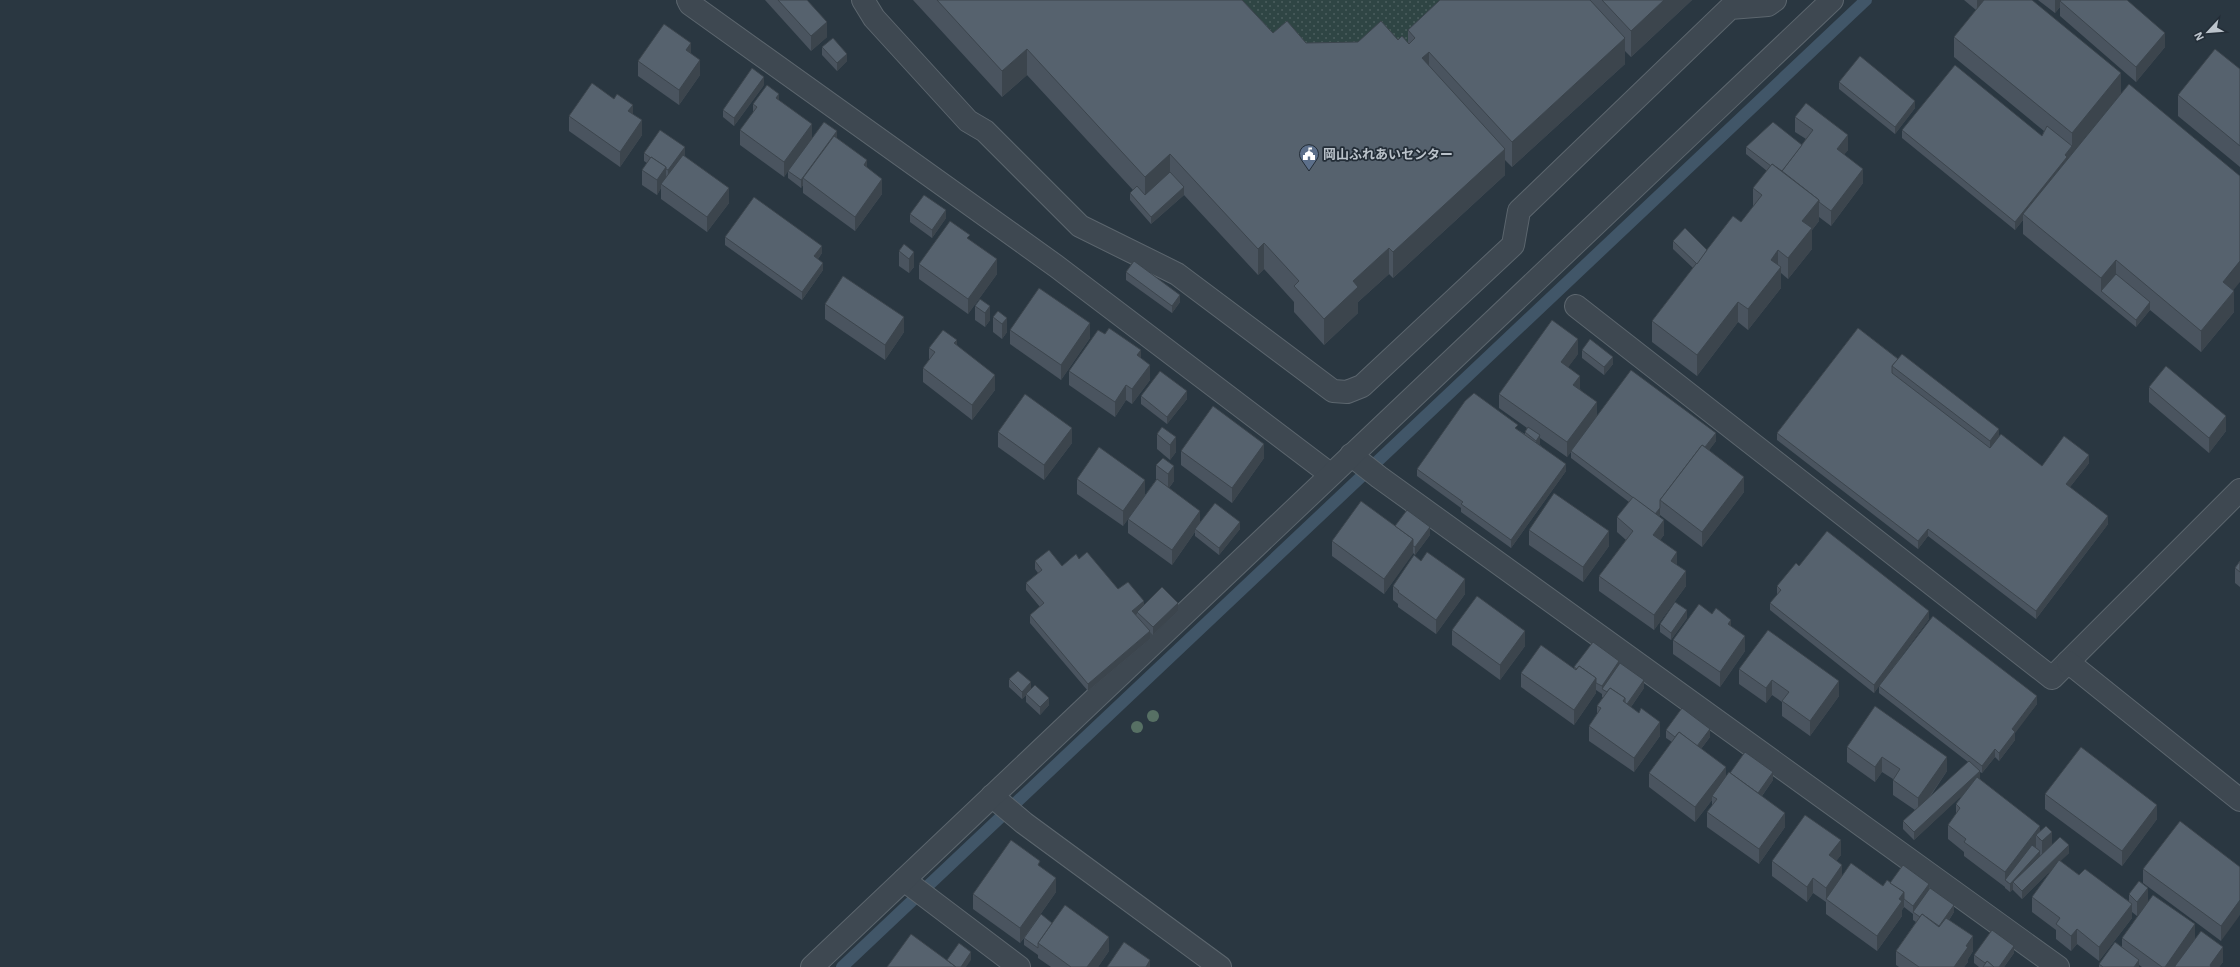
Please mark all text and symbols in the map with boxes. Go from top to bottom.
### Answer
north arrow [2188,12,2228,52]
text: N [2191,30,2207,43]
public building icon: 岡山ふれあいセンター [1298,143,1320,171]
place label: 岡山ふれあいセンター [1323,146,1453,163]

